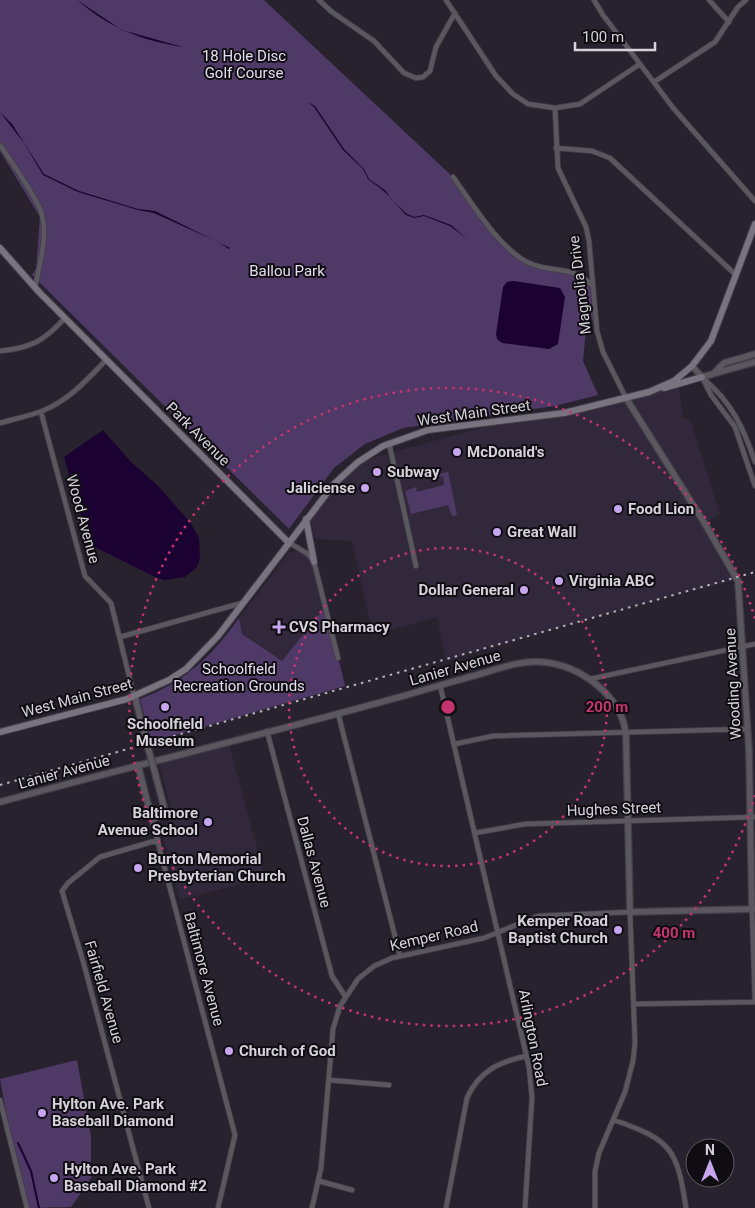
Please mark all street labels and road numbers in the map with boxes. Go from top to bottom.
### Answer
street label: Magnolia Drive [565,235,595,335]
street label: West Main Street [416,396,532,430]
street label: Park Avenue [162,398,234,470]
street label: Wood Avenue [62,473,104,566]
street label: Wooding Avenue [721,628,745,740]
street label: Lanier Avenue [407,646,503,690]
street label: West Main Street [20,675,134,721]
street label: Lanier Avenue [16,751,112,793]
street label: Hughes Street [566,798,662,820]
street label: Dallas Avenue [293,814,335,910]
street label: Baltimore Avenue [180,910,228,1028]
street label: Kemper Road [388,917,480,955]
street label: Fairfield Avenue [81,939,127,1046]
street label: Arlington Road [515,988,551,1088]

